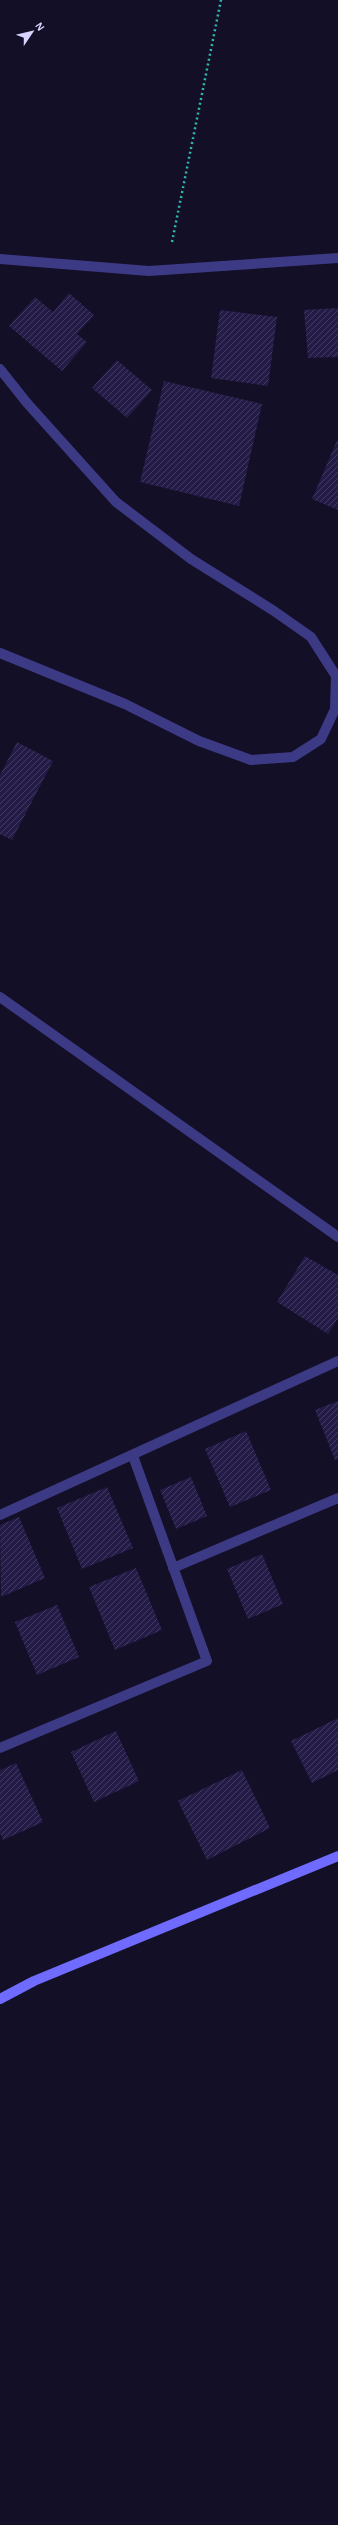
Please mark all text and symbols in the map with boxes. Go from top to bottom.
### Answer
north arrow [12,12,52,52]
text: N [33,20,46,33]

